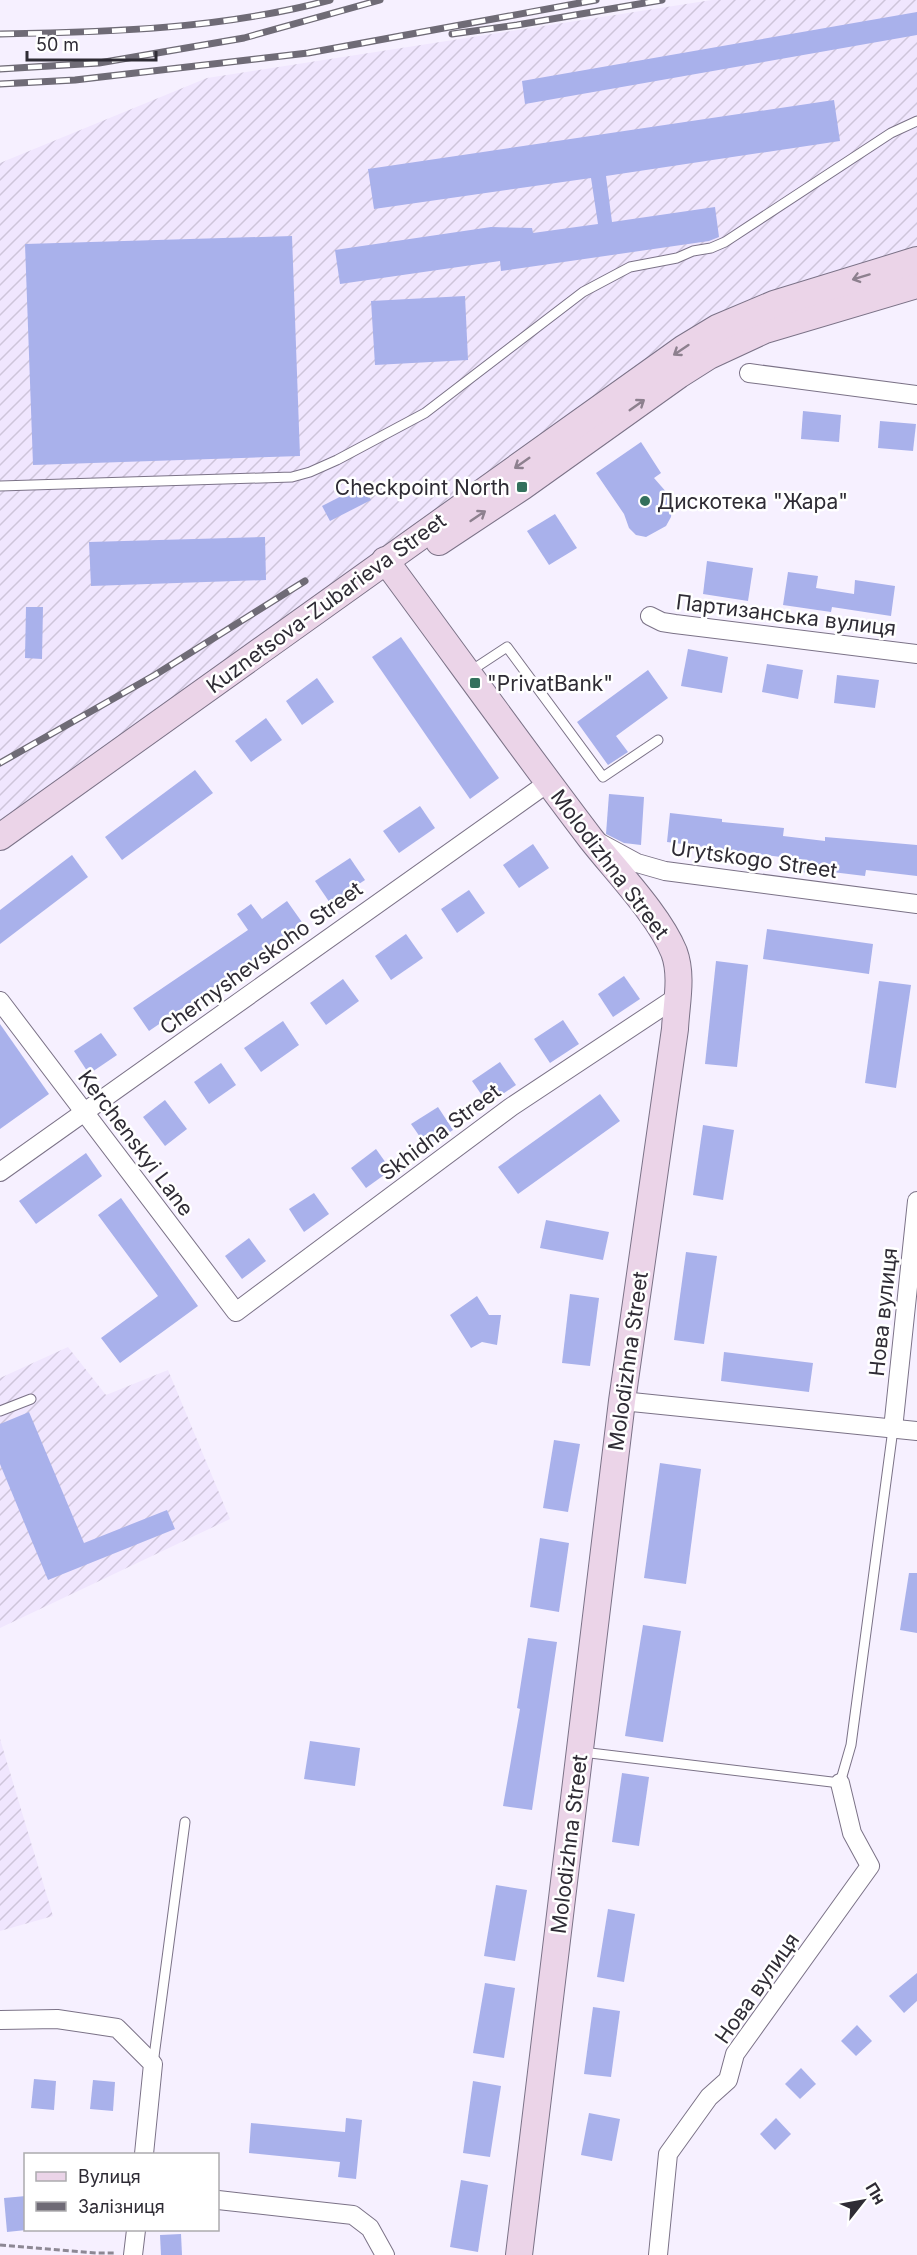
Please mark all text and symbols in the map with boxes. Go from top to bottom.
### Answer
scale bar [27,24,156,62]
text: 50 m [36,34,79,55]
one-way arrow [852,272,871,283]
one-way arrow [674,344,690,356]
one-way arrow [629,398,645,411]
one-way arrow [514,457,531,469]
place label: Checkpoint North [335,475,510,500]
marker: Checkpoint North [515,480,529,494]
place label: Дискотека "Жара" [657,489,848,514]
marker: Дискотека "Жара" [638,494,652,508]
street label: Kuznetsova-Zubarieva Street [202,508,451,698]
one-way arrow [469,510,486,523]
street label: Партизанська вулиця [675,589,897,641]
place label: "PrivatBank" [487,671,613,696]
marker: "PrivatBank" [468,676,482,690]
street label: Molodizhna Street [546,784,674,944]
street label: Urytskogo Street [669,835,839,883]
street label: Chernyshevskoho Street [155,876,367,1040]
street label: Kerchenskyi Lane [73,1065,199,1221]
street label: Skhidna Street [375,1078,505,1186]
street label: Нова вулиця [864,1246,902,1378]
street label: Molodizhna Street [603,1270,653,1452]
street label: Molodizhna Street [546,1753,592,1935]
street label: Нова вулиця [710,1928,804,2048]
legend [24,2153,219,2231]
text: Вулиця [78,2166,141,2187]
north arrow [833,2171,893,2231]
text: Пн [862,2179,890,2208]
text: Залізниця [78,2196,165,2217]

